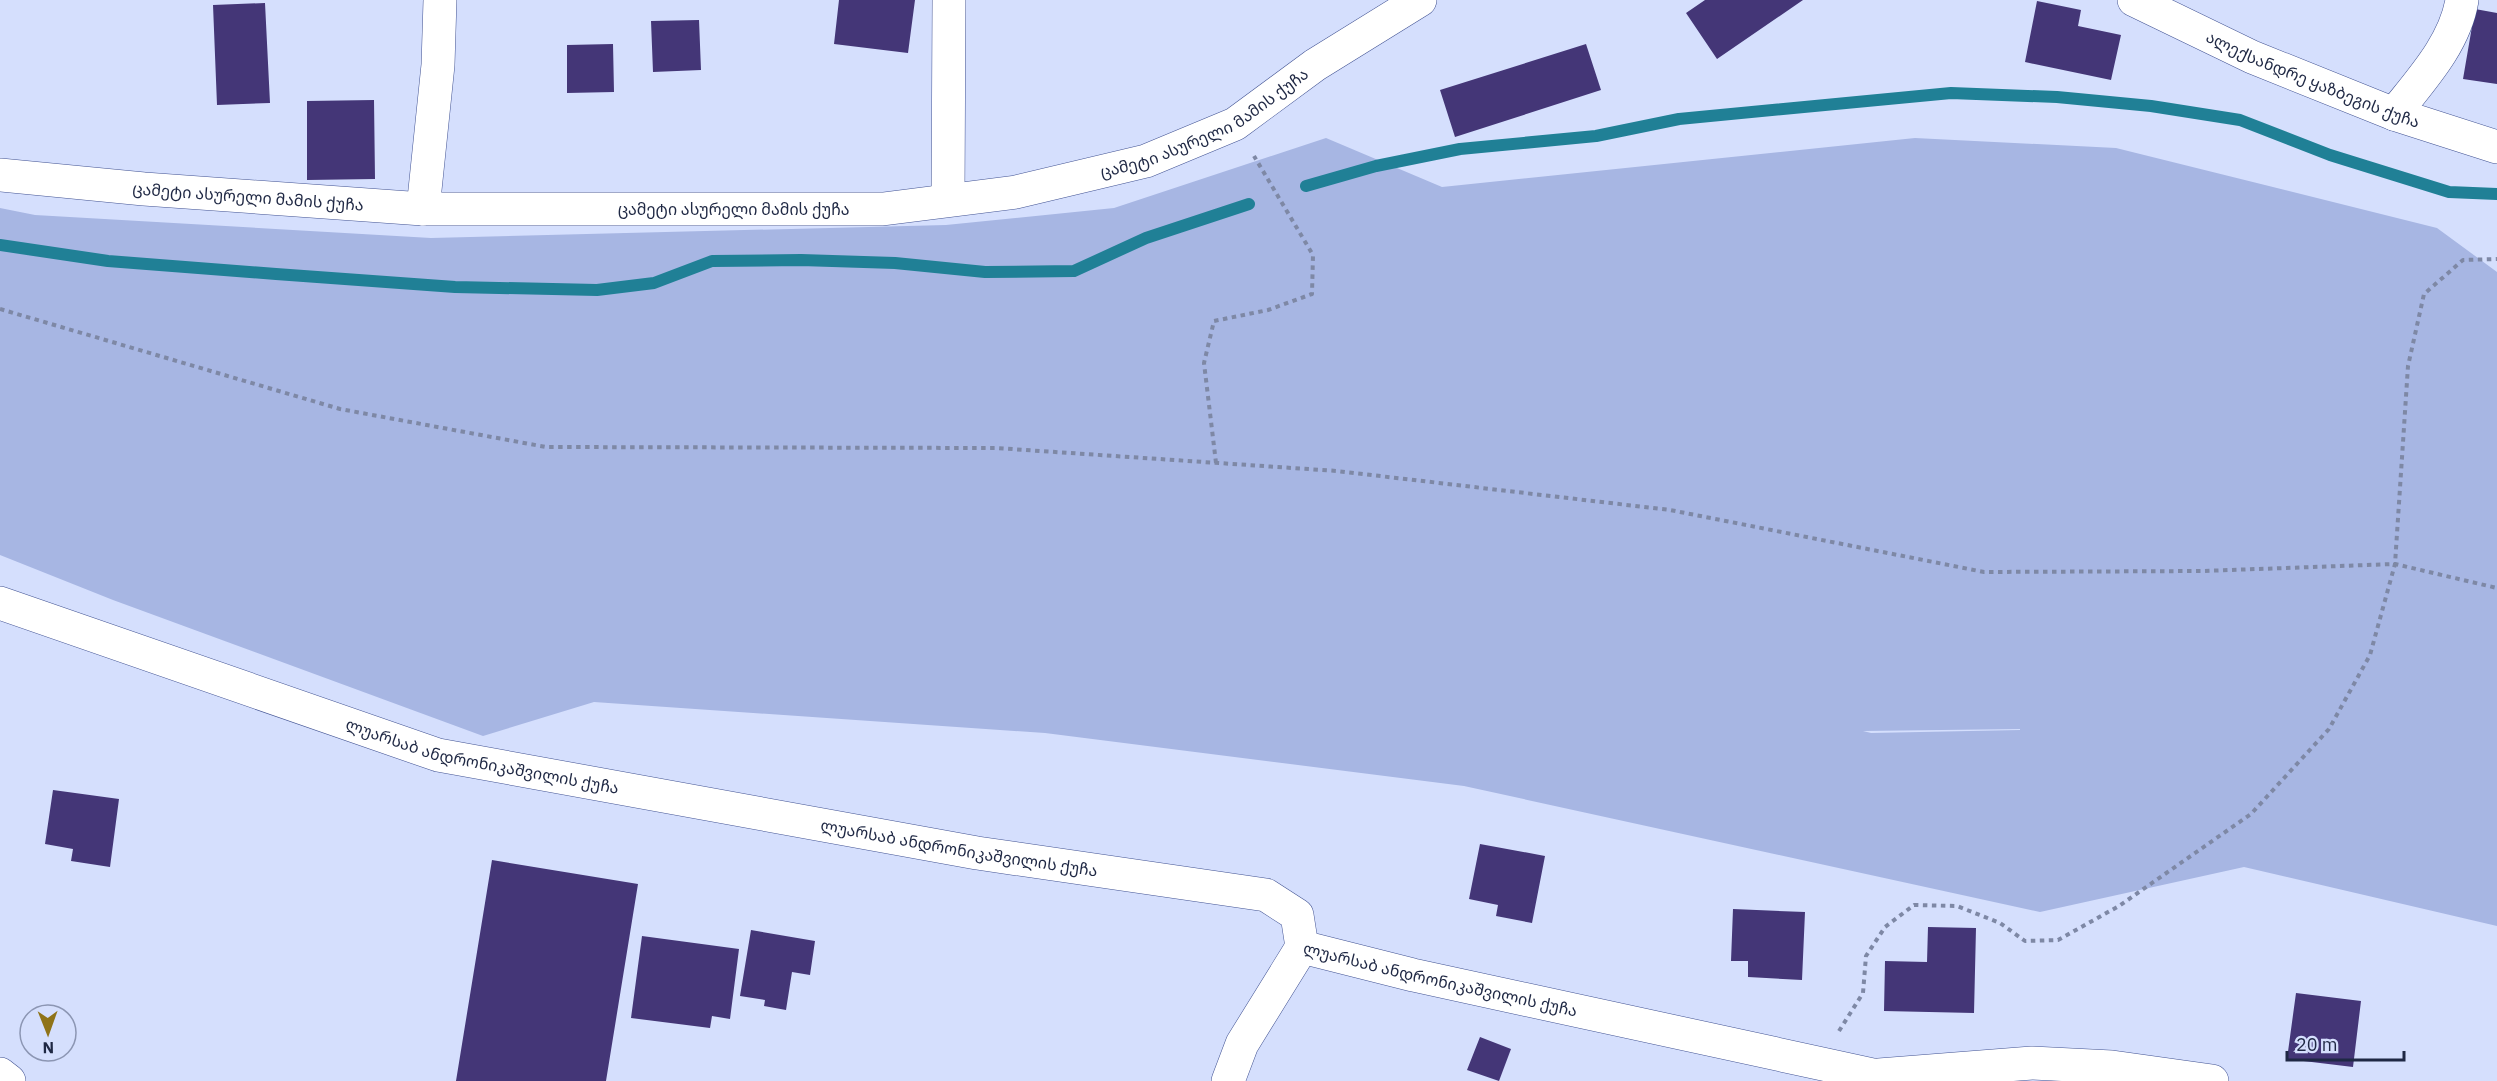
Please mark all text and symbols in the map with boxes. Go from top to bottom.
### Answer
street label: ალექსანდრე ყაზბეგის ქუჩა [2203,26,2422,132]
street label: ცამეტი ასურელი მამის ქუჩა [1098,64,1312,182]
street label: ცამეტი ასურელი მამის ქუჩა [132,178,364,215]
street label: ცამეტი ასურელი მამის ქუჩა [618,199,849,220]
street label: ლუარსაბ ანდრონიკაშვილის ქუჩა [343,714,621,798]
street label: ლუარსაბ ანდრონიკაშვილის ქუჩა [819,815,1099,880]
street label: ლუარსაბ ანდრონიკაშვილის ქუჩა [1301,938,1579,1020]
north arrow [18,1003,78,1063]
scale bar [2287,1024,2404,1062]
text: 20 m [2296,1033,2338,1056]
text: N [42,1038,54,1058]

